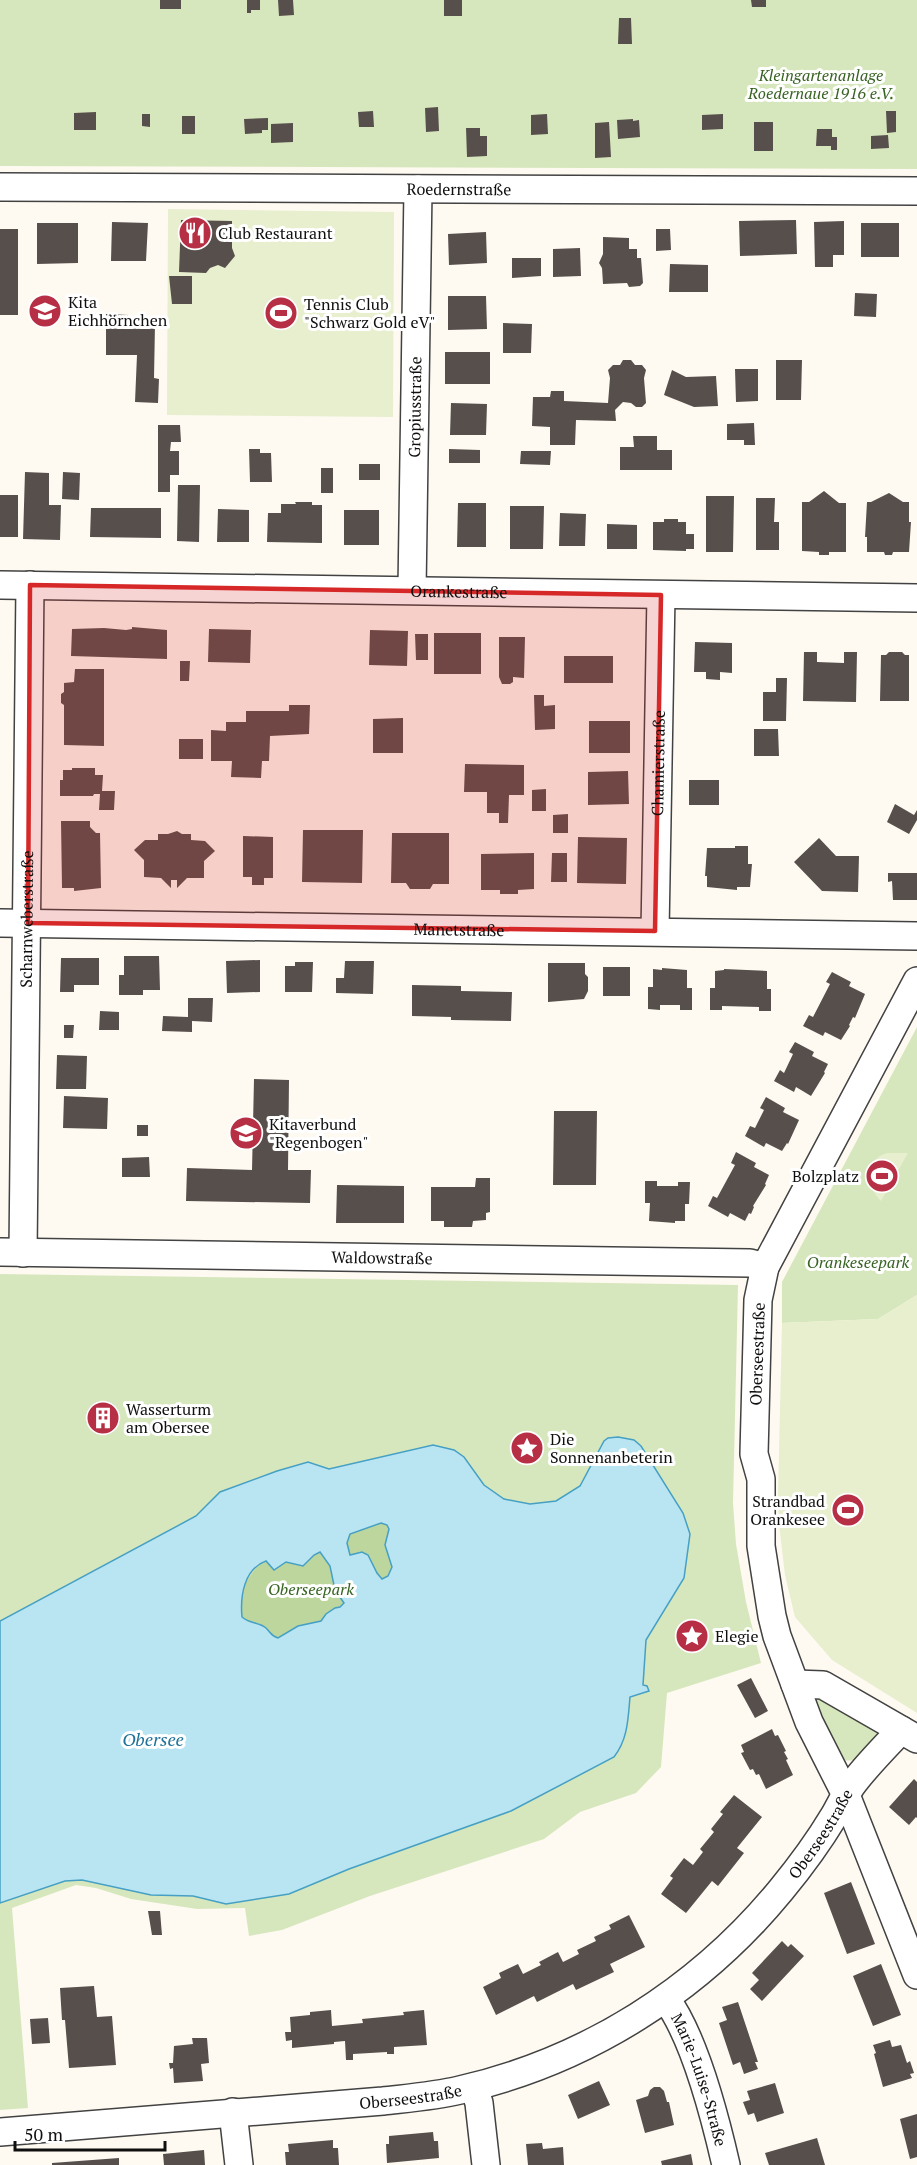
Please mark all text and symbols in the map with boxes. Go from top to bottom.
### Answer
park label: Kleingartenanlage Roedernaue 1916 e.V. [747,64,894,104]
street label: Roedernstraße [407,178,511,200]
restaurant icon: Club Restaurant [177,215,213,251]
place label: Club Restaurant [218,222,333,244]
place label: Kita Eichhörnchen [68,291,168,331]
school or university icon: Kita Eichhörnchen [27,293,63,329]
place label: Tennis Club "Schwarz Gold eV" [304,293,436,333]
sports icon: Tennis Club "Schwarz Gold eV" [263,295,299,331]
street label: Gropiusstraße [403,356,426,458]
street label: Orankestraße [410,580,508,603]
street label: Chamierstraße [646,710,670,816]
street label: Scharnweberstraße [15,850,38,988]
street label: Manetstraße [413,918,505,941]
place label: Kitaverbund "Regenbogen" [269,1113,369,1153]
school or university icon: Kitaverbund "Regenbogen" [228,1115,264,1151]
sports icon: Bolzplatz [864,1158,900,1194]
place label: Bolzplatz [792,1165,859,1187]
street label: Waldowstraße [331,1246,433,1269]
park label: Orankeseepark [807,1251,910,1273]
street label: Oberseestraße [744,1302,770,1406]
place label: Wasserturm am Obersee [126,1398,211,1438]
building icon: Wasserturm am Obersee [85,1400,121,1436]
place label: Die Sonnenanbeterin [550,1428,673,1468]
place icon: Die Sonnenanbeterin [509,1430,545,1466]
place label: Strandbad Orankesee [750,1490,825,1530]
sports icon: Strandbad Orankesee [830,1492,866,1528]
park label: Oberseepark [268,1578,354,1600]
place icon: Elegie [674,1618,710,1654]
place label: Elegie [715,1625,758,1647]
water label: Obersee [122,1727,184,1751]
street label: Oberseestraße [783,1785,858,1883]
street label: Marie-Luise-Straße [666,2009,732,2149]
street label: Oberseestraße [358,2079,464,2114]
scale bar [15,2114,165,2152]
text: 50 m [24,2122,64,2146]

